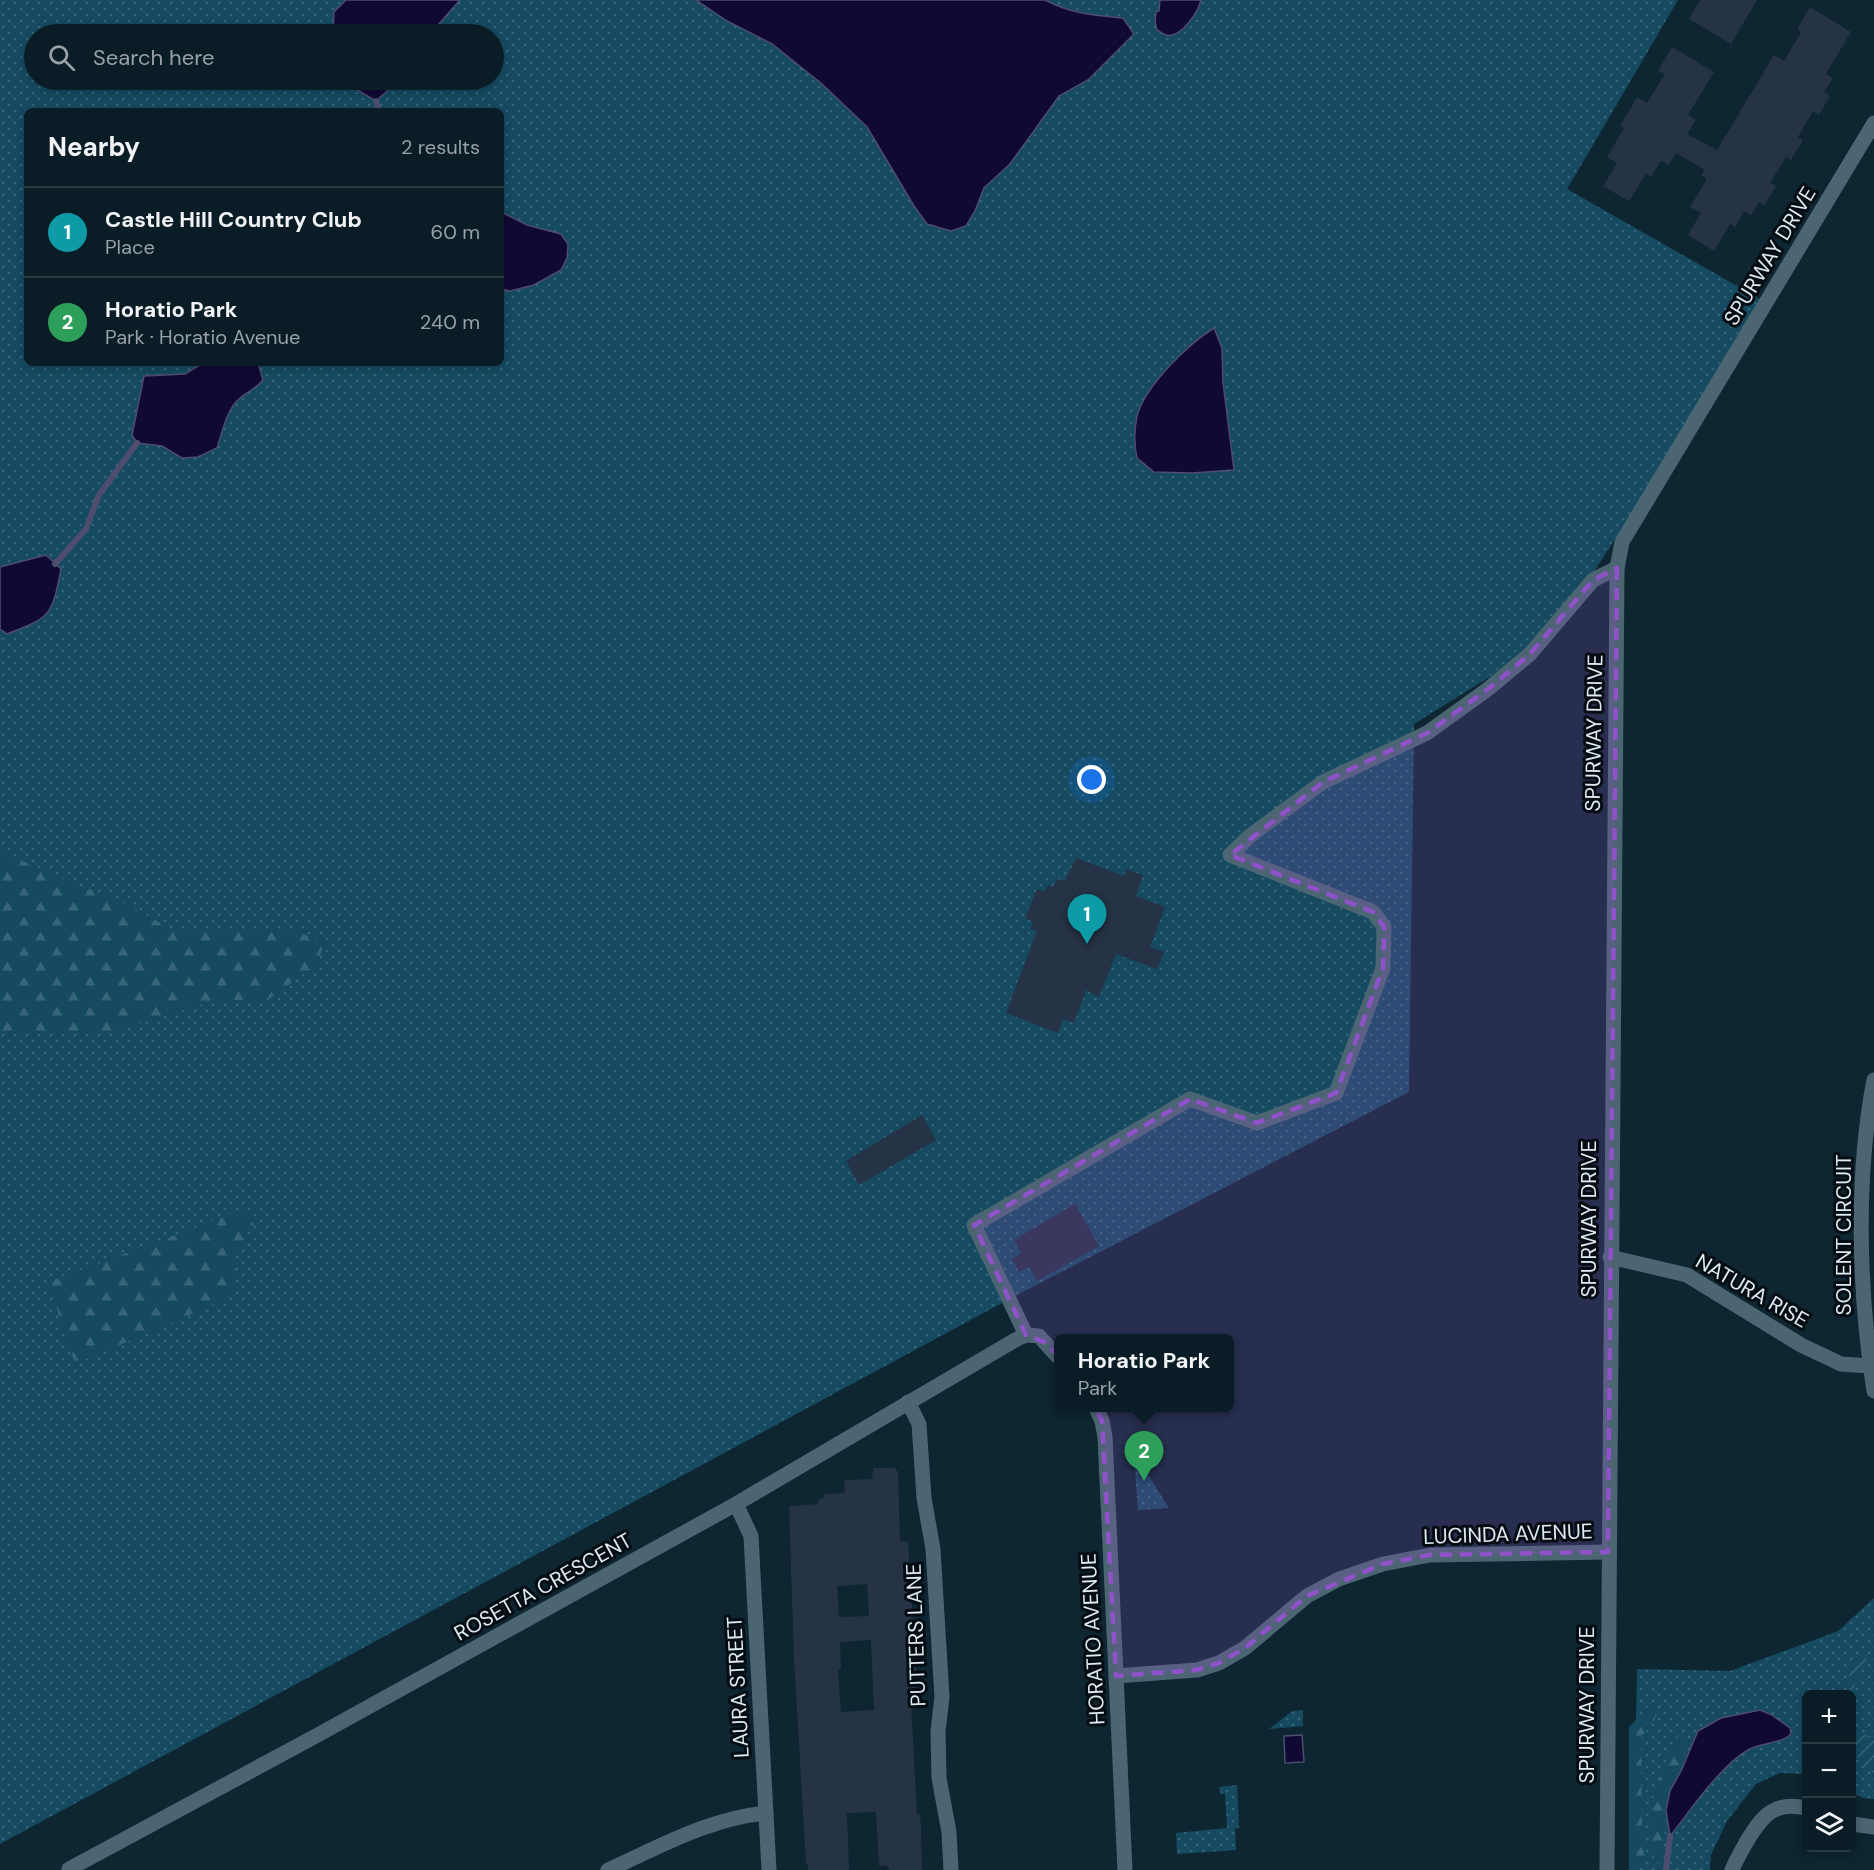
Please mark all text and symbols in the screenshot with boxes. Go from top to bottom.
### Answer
search box [24,24,504,90]
icon: search [45,41,78,74]
text: Search here [93,43,214,72]
text: Nearby [48,130,140,164]
text: 2 results [401,134,480,160]
street label: SPURWAY DRIVE [1718,181,1822,331]
text: Castle Hill Country Club [105,205,362,234]
text: 1 [64,219,71,245]
text: 60 m [431,219,480,245]
text: Place [105,234,155,260]
text: Horatio Park [105,295,237,324]
text: 2 [62,309,73,335]
text: 240 m [420,309,480,335]
text: Park · Horatio Avenue [105,324,300,350]
street label: SPURWAY DRIVE [1579,654,1609,812]
your location [1077,765,1106,794]
pin: 1 [1068,894,1106,944]
street label: SPURWAY DRIVE [1575,1140,1603,1298]
street label: SOLENT CIRCUIT [1830,1154,1858,1316]
street label: NATURA RISE [1691,1247,1813,1335]
popup [1054,1334,1234,1412]
text: Horatio Park [1078,1346,1210,1375]
text: Park [1078,1375,1117,1401]
pin: 2 [1124,1432,1164,1481]
street label: LUCINDA AVENUE [1423,1517,1593,1551]
street label: ROSETTA CRESCENT [449,1526,637,1647]
street label: HORATIO AVENUE [1075,1552,1111,1726]
street label: PUTTERS LANE [900,1563,932,1707]
street label: LAURA STREET [720,1615,756,1759]
street label: SPURWAY DRIVE [1573,1626,1601,1784]
map controls [1802,1690,1856,1852]
button: + [1802,1690,1856,1744]
button: − [1802,1744,1856,1798]
button: layers [1802,1798,1856,1852]

